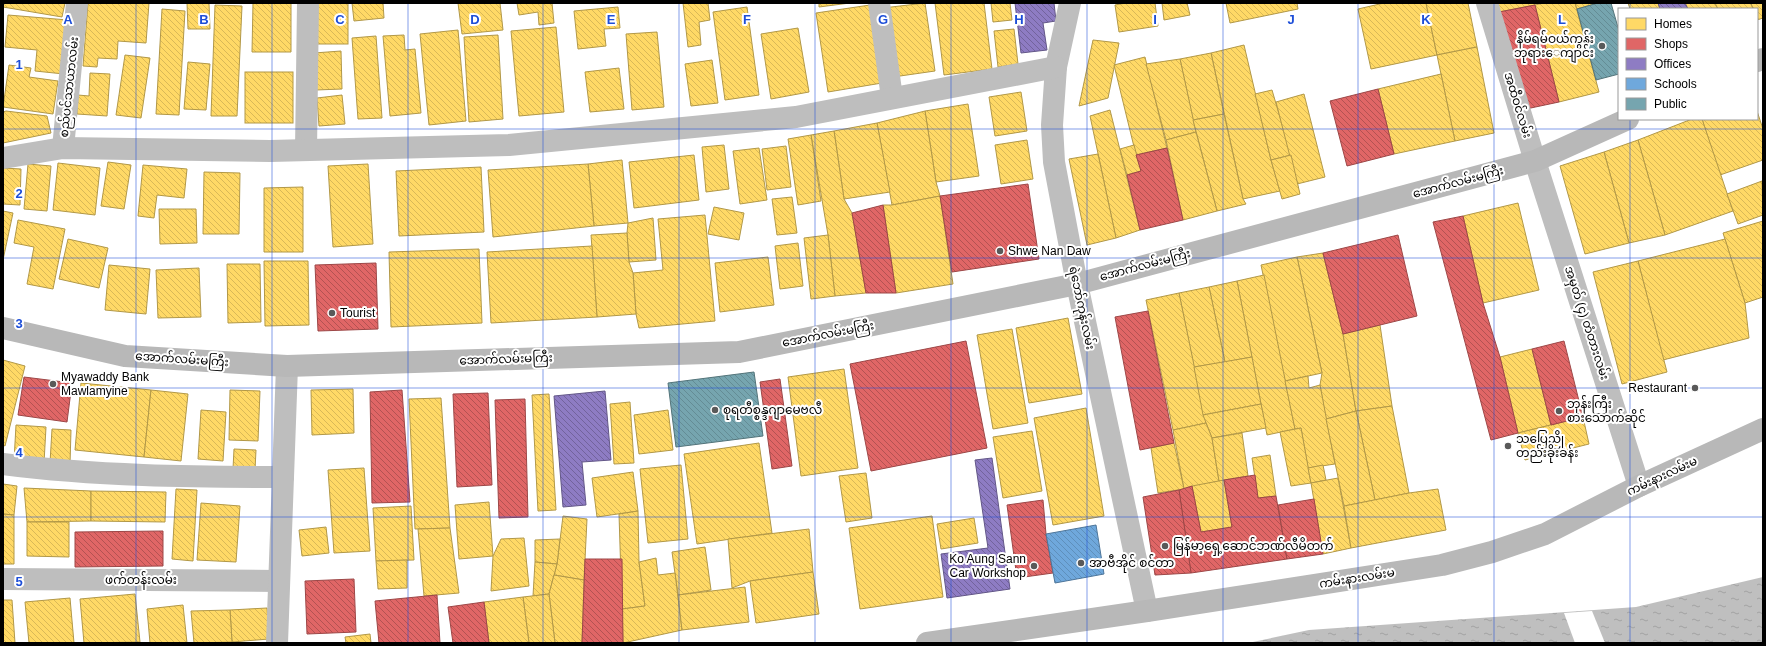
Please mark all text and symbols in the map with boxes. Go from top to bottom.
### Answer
legend [1618,8,1758,120]
text: A [63,12,73,27]
text: B [199,12,209,27]
text: C [335,12,345,27]
text: D [470,12,480,27]
text: E [607,12,616,27]
text: F [743,12,751,27]
text: G [878,12,888,27]
text: H [1014,12,1024,27]
text: I [1153,12,1157,27]
text: J [1287,12,1295,27]
text: K [1421,12,1431,27]
text: L [1558,12,1566,27]
text: Homes [1654,17,1692,31]
place label: နိမ်ရမ်ဝယ်ကွန်း ဘုရားေကျာင်း [1514,30,1594,63]
street label: စည်ပင်သာယာလမ်း [55,36,84,138]
text: Shops [1654,37,1688,51]
marker: နိမ်ရမ်ဝယ်ကွန်း ဘုရားေကျာင်း [1597,41,1607,51]
text: 1 [15,57,23,72]
text: Offices [1654,57,1691,71]
street label: အထီဝင်လမ်း [1501,70,1537,140]
text: Schools [1654,77,1697,91]
text: Public [1654,97,1687,111]
street label: အောက်လမ်းမကြီး [1411,161,1506,204]
text: 2 [15,186,23,201]
place label: Shwe Nan Daw [1008,244,1091,258]
street label: အောက်လမ်းမကြီး [1098,244,1193,287]
marker: Shwe Nan Daw [995,246,1005,256]
street label: အမှတ် (၄) တံတားလမ်း [1559,264,1614,383]
street label: ရဲဘော်ကုန်းလမ်း [1063,265,1100,352]
place label: Tourist [340,306,376,320]
marker: Tourist [327,308,337,318]
text: 3 [15,316,23,331]
street label: အောက်လမ်းမကြီး [780,316,876,353]
street label: အောက်လမ်းမကြီး [135,347,229,372]
street label: အောက်လမ်းမကြီး [459,348,553,371]
place label: Myawaddy Bank Mawlamyine [61,370,150,398]
marker: Myawaddy Bank Mawlamyine [48,379,58,389]
place label: Restaurant [1628,381,1688,395]
marker: Restaurant [1690,383,1700,393]
place label: ဘုန်းကြီး စားသောက်ဆိုင် [1567,395,1646,428]
place label: စုရတီစ္စန္ဒဂျာမေဗလီ [723,401,822,420]
marker: စုရတီစ္စန္ဒဂျာမေဗလီ [710,405,720,415]
marker: ဘုန်းကြီး စားသောက်ဆိုင် [1554,406,1564,416]
place label: သပြေညို တည်းခိုးခန်း [1516,430,1578,463]
marker: သပြေညို တည်းခိုးခန်း [1503,441,1513,451]
text: 4 [15,445,23,460]
street label: ကမ်းနားလမ်းမ [1624,452,1701,501]
place label: မြန်မာ့ရှေ့ဆောင်ဘဏ်လီမိတက် [1173,537,1334,556]
marker: မြန်မာ့ရှေ့ဆောင်ဘဏ်လီမိတက် [1160,541,1170,551]
place label: Ko Aung Sann Car Workshop [949,552,1026,580]
place label: အာဗီအိုင် စင်တာ [1089,554,1174,573]
marker: အာဗီအိုင် စင်တာ [1076,558,1086,568]
marker: Ko Aung Sann Car Workshop [1029,561,1039,571]
street label: ကမ်းနားလမ်းမ [1318,563,1396,594]
street label: ဖက်တန်းလမ်း [105,571,177,590]
text: 5 [15,574,23,589]

